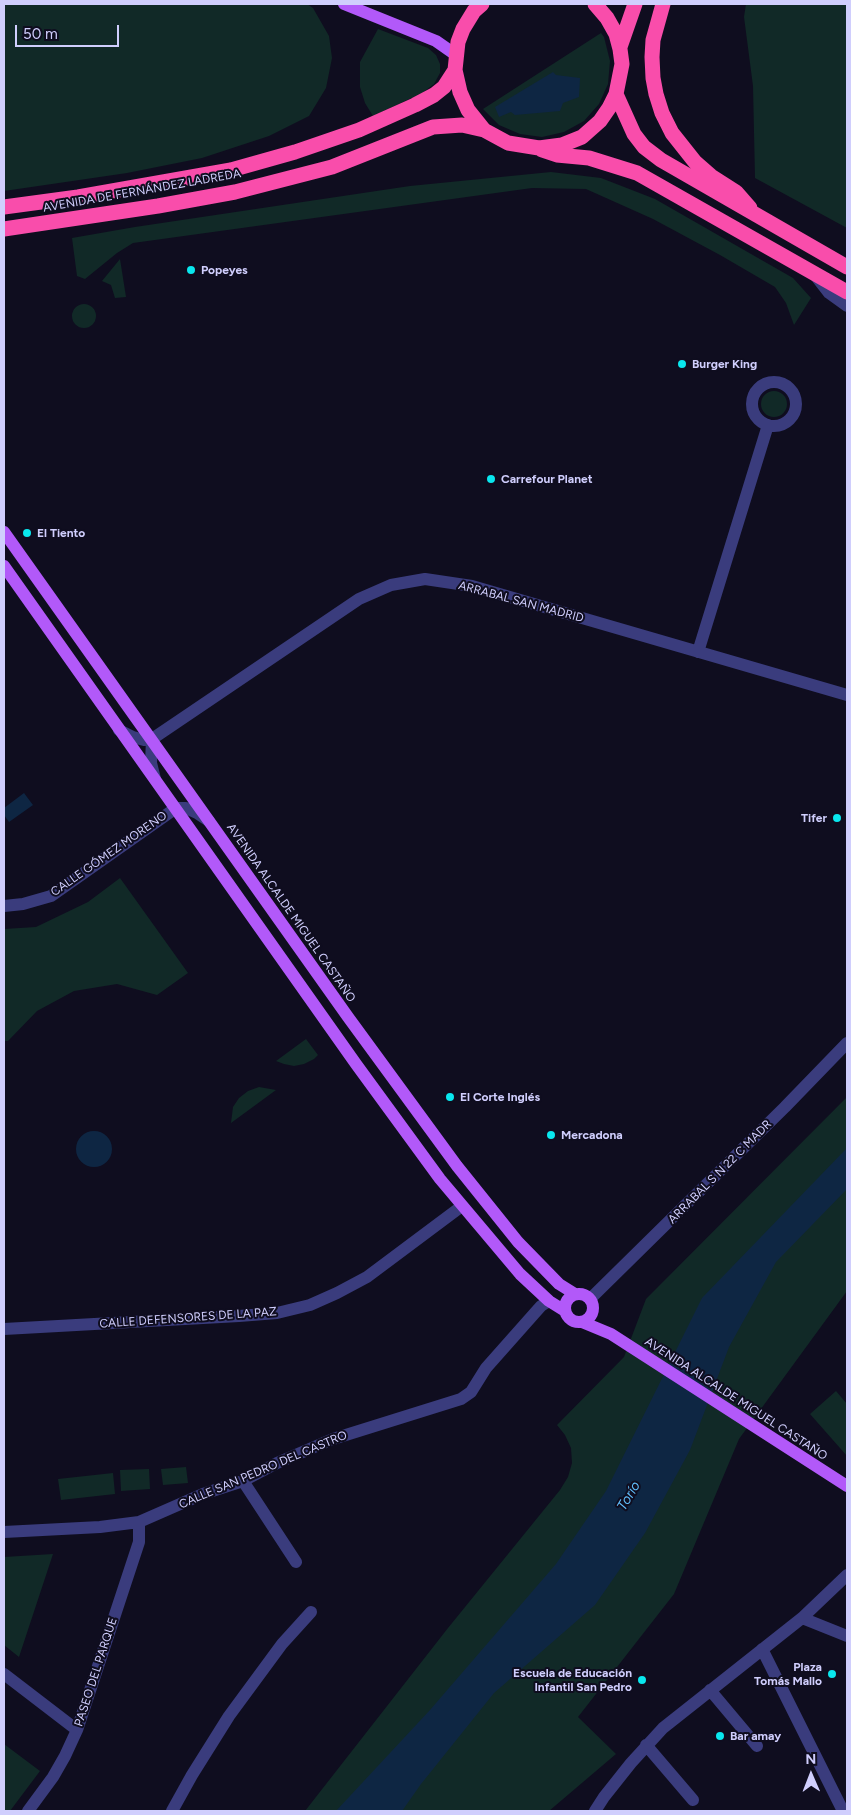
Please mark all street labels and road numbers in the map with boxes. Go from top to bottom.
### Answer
street label: AVENIDA DE FERNÁNDEZ LADREDA [42,166,242,216]
street label: ARRABAL SAN MADRID [457,578,585,626]
street label: CALLE GÓMEZ MORENO [48,808,170,900]
street label: AVENIDA ALCALDE MIGUEL CASTAÑO [224,821,358,1005]
street label: ARRABAL S N 22 C MADR [665,1117,775,1227]
street label: CALLE DEFENSORES DE LA PAZ [99,1305,277,1331]
street label: AVENIDA ALCALDE MIGUEL CASTAÑO [642,1335,830,1463]
street label: CALLE SAN PEDRO DEL CASTRO [177,1428,349,1512]
street label: PASEO DEL PARQUE [72,1616,120,1728]

